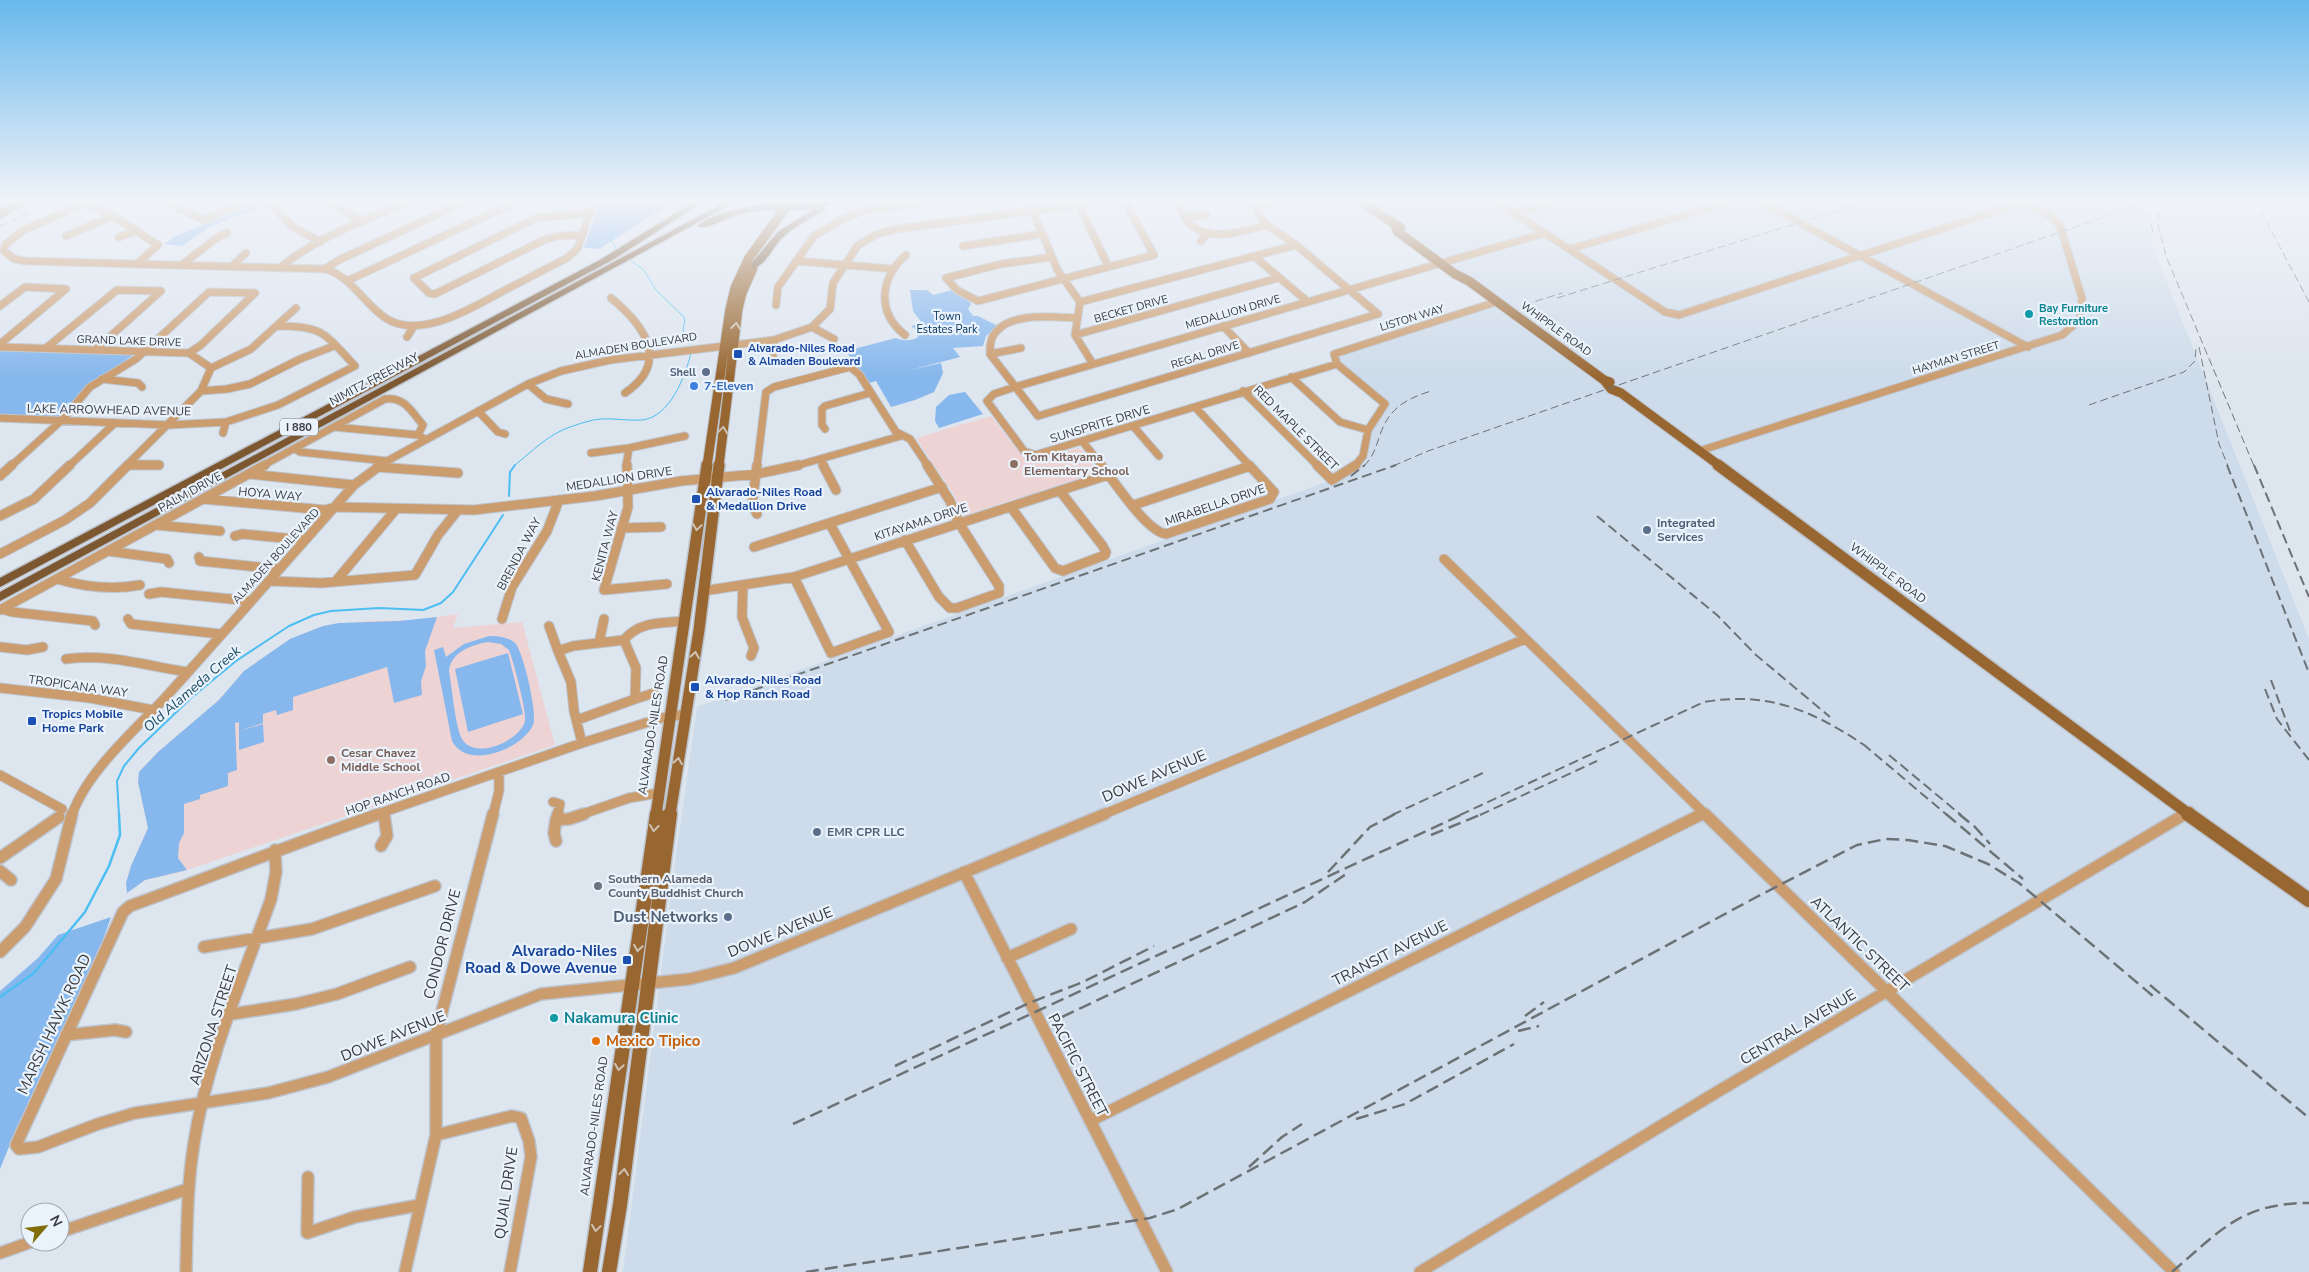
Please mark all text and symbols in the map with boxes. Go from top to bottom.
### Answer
street label: BECKET DRIVE [1092,291,1170,327]
street label: MEDALLION DRIVE [1184,291,1282,333]
street label: WHIPPLE ROAD [1518,298,1594,360]
street label: LISTON WAY [1378,301,1446,335]
place label: Bay Furniture Restoration [2039,301,2108,329]
marker: Bay Furniture Restoration [2023,308,2035,320]
park label: Town Estates Park [917,309,978,337]
one-way arrow [730,322,741,330]
street label: ALMADEN BOULEVARD [574,329,698,363]
street label: GRAND LAKE DRIVE [76,332,182,350]
street label: REGAL DRIVE [1169,337,1241,373]
street label: HAYMAN STREET [1910,337,2002,378]
place label: Alvarado-Niles Road & Almaden Boulevard [748,341,860,369]
street label: NIMITZ FREEWAY [327,348,422,409]
marker: Alvarado-Niles Road & Almaden Boulevard [732,348,744,360]
place label: Shell [670,365,696,380]
marker: Shell [700,366,712,378]
place label: 7-Eleven [704,378,753,394]
marker: 7-Eleven [688,380,700,392]
street label: RED MAPLE STREET [1250,382,1342,474]
street label: LAKE ARROWHEAD AVENUE [27,401,191,419]
street label: SUNSPRITE DRIVE [1048,401,1152,447]
road number: I 880 [280,418,318,436]
one-way arrow [717,426,727,434]
place label: Tom Kitayama Elementary School [1024,449,1129,479]
marker: Tom Kitayama Elementary School [1008,458,1020,470]
street label: MEDALLION DRIVE [565,463,673,495]
street label: PALM DRIVE [155,468,225,516]
street label: MIRABELLA DRIVE [1163,480,1267,530]
street label: HOYA WAY [238,483,303,505]
place label: Alvarado-Niles Road & Medallion Drive [706,484,822,514]
marker: Alvarado-Niles Road & Medallion Drive [690,493,702,505]
street label: KITAYAMA DRIVE [872,499,970,545]
street label: ALMADEN BOULEVARD [229,505,323,607]
street label: KENITA WAY [588,508,622,583]
street label: BRENDA WAY [493,514,545,593]
place label: Integrated Services [1657,515,1715,545]
one-way arrow [693,523,703,532]
marker: Integrated Services [1641,524,1653,536]
street label: WHIPPLE ROAD [1846,539,1930,607]
water label: Old Alameda Creek [139,641,245,737]
one-way arrow [689,650,699,659]
street label: ALVARADO-NILES ROAD [634,654,672,796]
street label: TROPICANA WAY [27,671,129,701]
place label: Alvarado-Niles Road & Hop Ranch Road [705,672,821,702]
marker: Alvarado-Niles Road & Hop Ranch Road [689,681,701,693]
place label: Tropics Mobile Home Park [42,706,123,736]
marker: Tropics Mobile Home Park [26,715,38,727]
place label: Cesar Chavez Middle School [341,745,420,775]
street label: DOWE AVENUE [1099,745,1209,807]
marker: Cesar Chavez Middle School [325,754,337,766]
one-way arrow [673,756,683,765]
street label: HOP RANCH ROAD [344,769,452,819]
one-way arrow [649,824,660,832]
place label: EMR CPR LLC [827,824,905,840]
marker: EMR CPR LLC [811,826,823,838]
place label: Southern Alameda County Buddhist Church [608,871,744,901]
marker: Southern Alameda County Buddhist Church [592,880,604,892]
street label: CONDOR DRIVE [419,887,465,1001]
street label: ATLANTIC STREET [1806,892,1914,996]
street label: DOWE AVENUE [725,902,835,962]
place label: Dust Networks [613,907,718,927]
marker: Dust Networks [722,911,734,923]
street label: TRANSIT AVENUE [1329,915,1451,991]
place label: Alvarado-Niles Road & Dowe Avenue [465,941,617,978]
one-way arrow [633,944,644,952]
street label: MARSH HAWK ROAD [13,950,95,1098]
marker: Alvarado-Niles Road & Dowe Avenue [621,954,633,966]
street label: ARIZONA STREET [184,962,242,1088]
street label: CENTRAL AVENUE [1736,985,1860,1069]
street label: DOWE AVENUE [338,1006,448,1066]
place label: Nakamura Clinic [564,1008,678,1028]
street label: PACIFIC STREET [1043,1010,1113,1120]
marker: Nakamura Clinic [548,1012,560,1024]
place label: Mexico Tipico [606,1031,701,1051]
marker: Mexico Tipico [590,1035,602,1047]
street label: ALVARADO-NILES ROAD [576,1055,612,1197]
one-way arrow [614,1062,624,1071]
street label: QUAIL DRIVE [490,1145,522,1241]
one-way arrow [618,1168,629,1176]
north arrow [20,1202,70,1252]
text: N [45,1212,67,1230]
one-way arrow [591,1224,602,1232]

